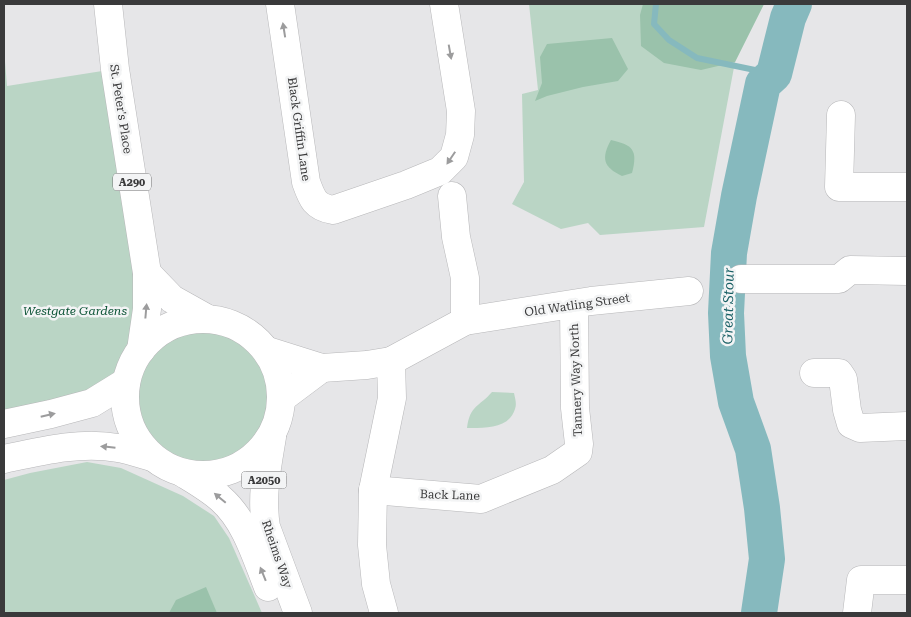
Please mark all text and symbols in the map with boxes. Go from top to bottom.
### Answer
one-way arrow [280,22,288,38]
one-way arrow [447,44,455,60]
street label: St. Peter's Place [107,63,135,155]
street label: Black Griffin Lane [285,76,313,182]
one-way arrow [446,151,456,165]
road number: A290 [113,173,151,190]
water label: Great Stour [719,267,737,345]
street label: Old Watling Street [524,291,631,319]
one-way arrow [142,303,150,319]
park label: Westgate Gardens [23,304,127,318]
street label: Tannery Way North [567,323,585,437]
one-way arrow [41,411,56,419]
one-way arrow [100,442,116,450]
road number: A2050 [242,472,286,488]
street label: Back Lane [420,487,481,503]
one-way arrow [213,493,226,504]
street label: Rheims Way [259,518,295,591]
one-way arrow [259,566,267,581]

